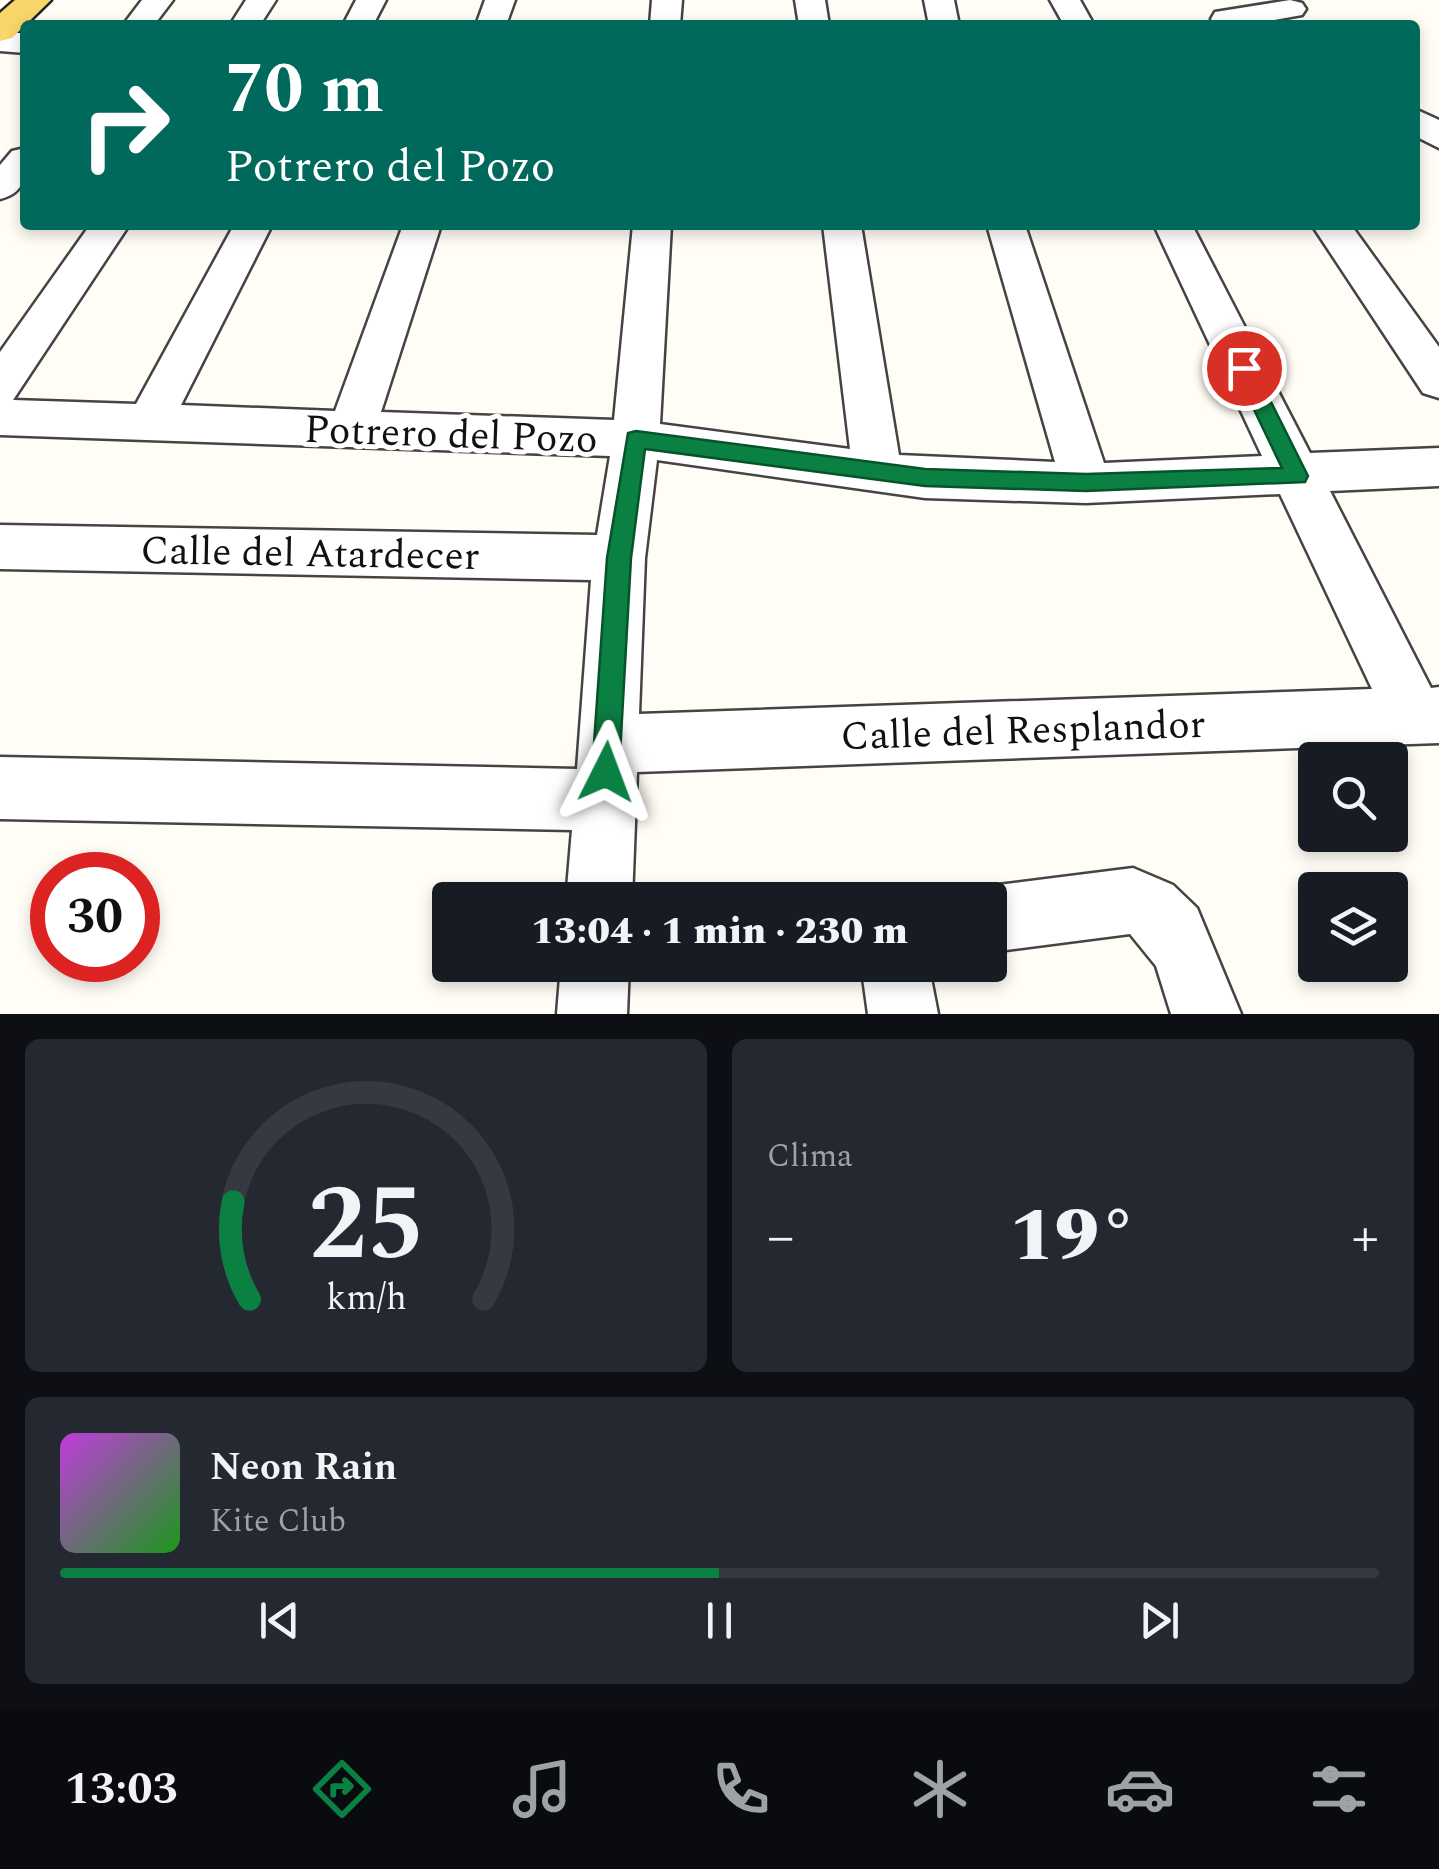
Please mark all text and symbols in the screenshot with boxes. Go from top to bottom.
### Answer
text: 70 m [225,37,384,143]
icon: right [60,60,190,190]
text: Potrero del Pozo [225,133,555,202]
pin [1202,326,1287,411]
icon: arrive [1217,341,1272,396]
street label: Potrero del Pozo [303,400,599,471]
street label: Calle del Atardecer [140,521,480,588]
street label: Calle del Resplandor [840,695,1207,768]
position arrow [554,720,658,824]
map controls [1298,742,1408,982]
button: search [1298,742,1408,852]
speed limit sign: 30 [30,852,160,982]
button: layers [1298,872,1408,982]
text: 13:04 · 1 min · 230 m [531,903,908,961]
text: Clima [767,1132,853,1181]
text: 25 [308,1147,424,1305]
text: 19° [1009,1180,1137,1294]
text: − [767,1196,795,1279]
text: + [1351,1196,1379,1279]
text: km/h [326,1271,406,1326]
text: Neon Rain [210,1439,397,1497]
text: Kite Club [210,1497,346,1546]
icon: previous [252,1593,307,1648]
icon: pause [692,1593,747,1648]
icon: next [1132,1593,1187,1648]
icon: directions [307,1754,377,1824]
icon: music [507,1754,577,1824]
icon: phone [706,1754,776,1824]
icon: climate [905,1754,975,1824]
icon: car [1105,1754,1175,1824]
icon: filters [1304,1754,1374,1824]
text: 13:03 [65,1755,178,1824]

